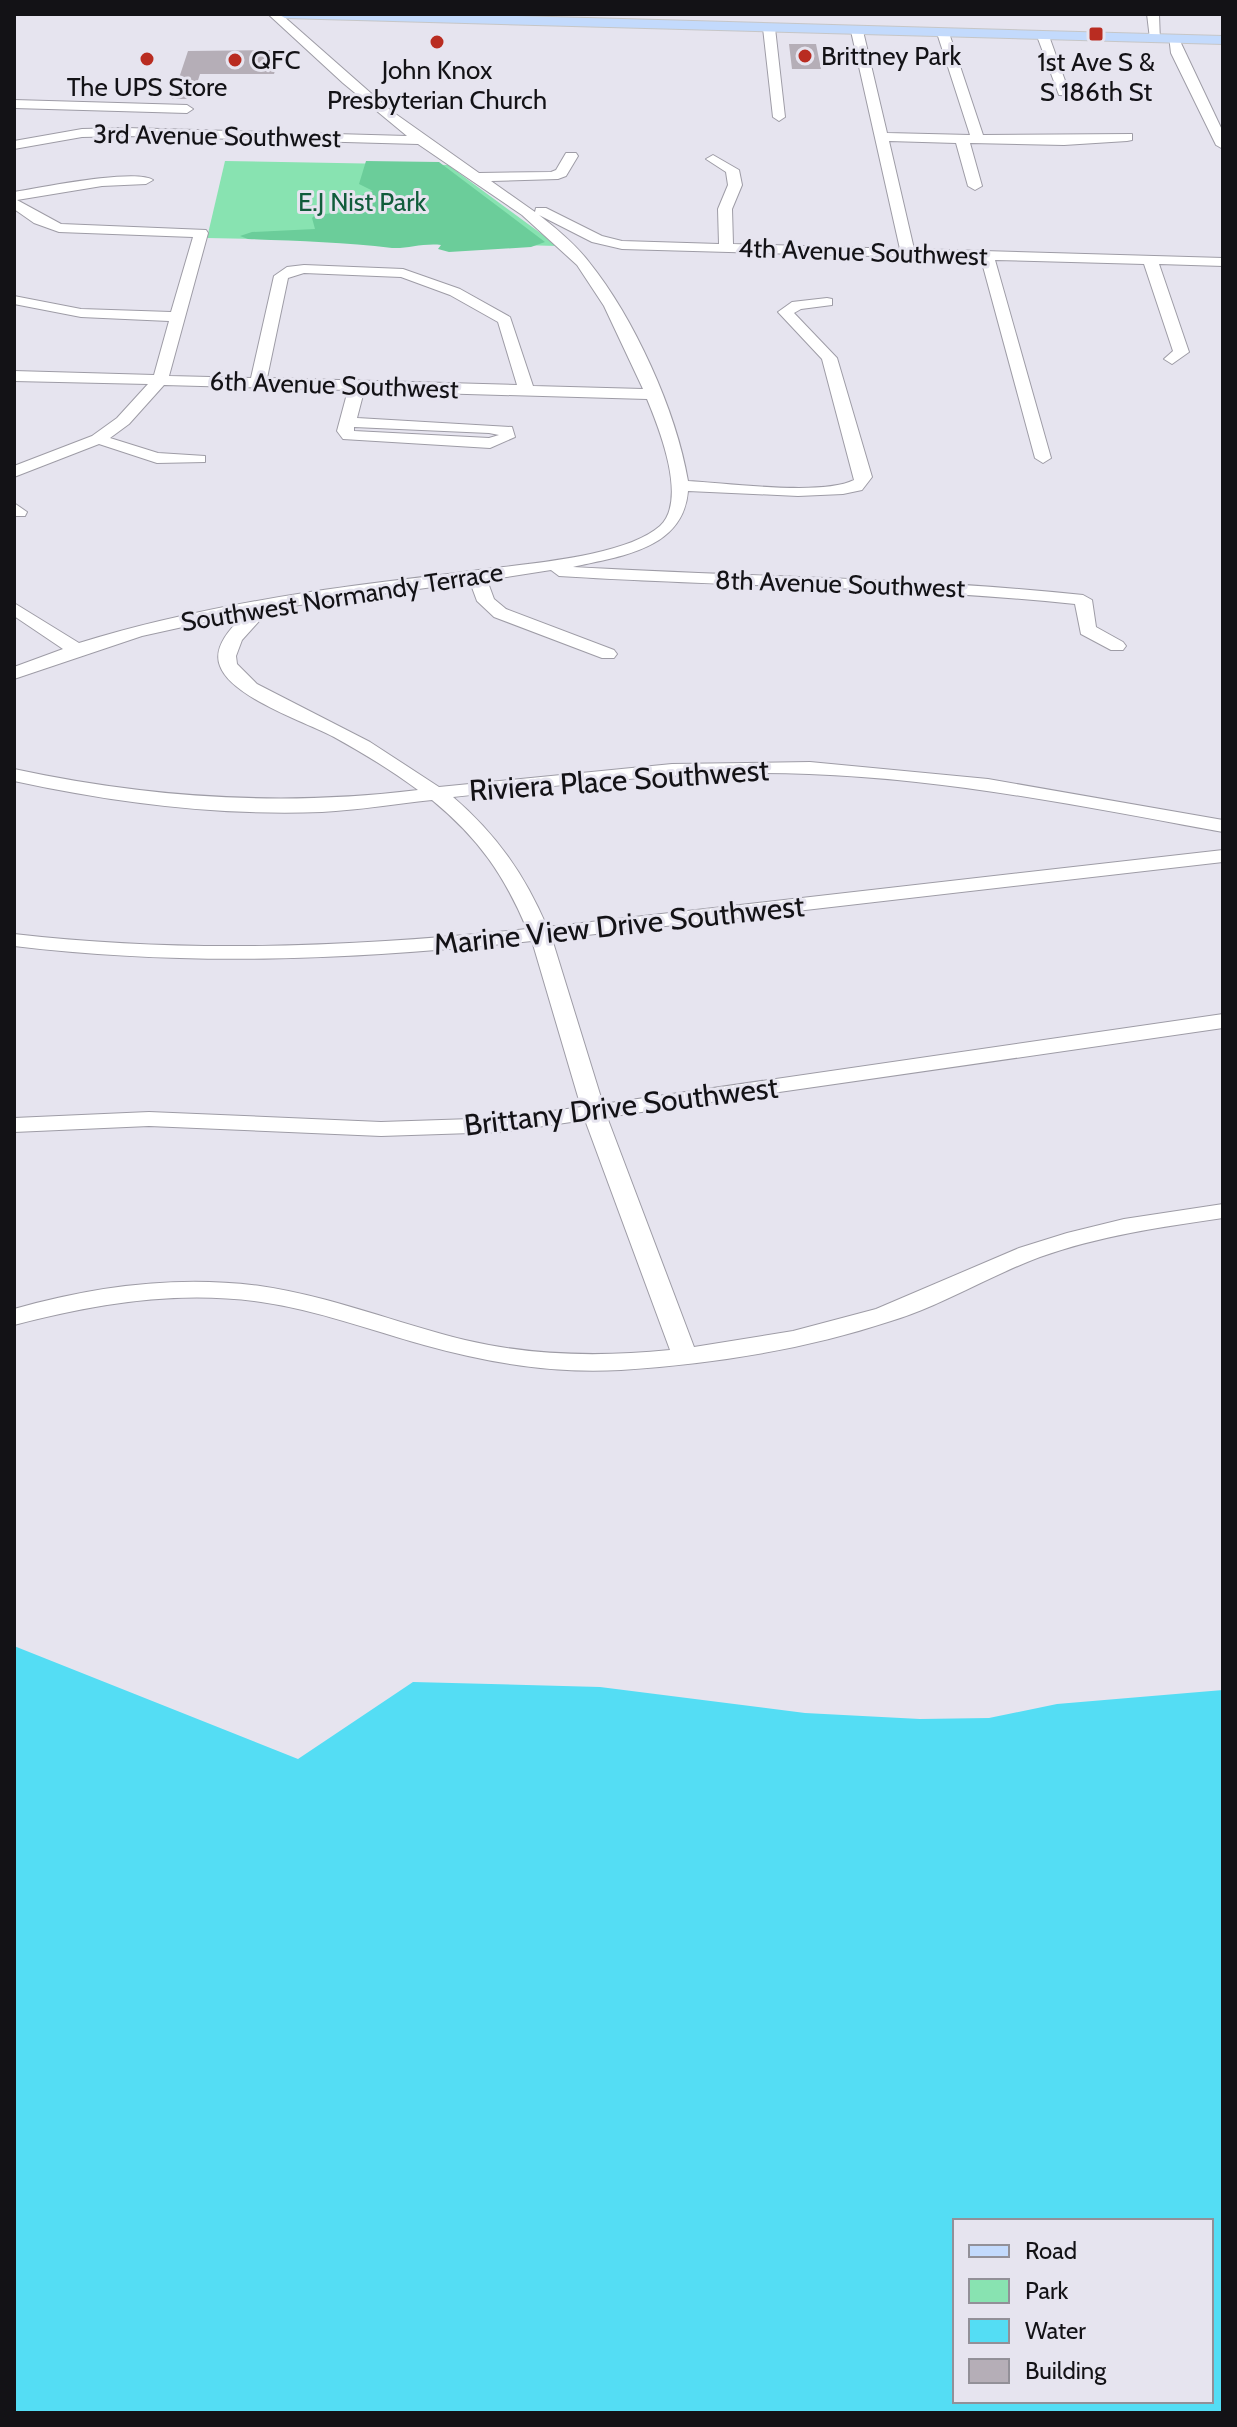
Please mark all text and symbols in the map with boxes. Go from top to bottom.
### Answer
marker: 1st Ave S & S 186th St [1087,25,1105,43]
marker: John Knox Presbyterian Church [428,33,446,51]
place label: Brittney Park [821,40,962,72]
place label: QFC [251,44,300,76]
place label: 1st Ave S & S 186th St [1037,46,1155,108]
marker: Brittney Park [796,47,814,65]
marker: The UPS Store [138,50,156,68]
marker: QFC [226,51,244,69]
place label: John Knox Presbyterian Church [327,54,547,116]
place label: The UPS Store [67,71,227,103]
street label: 3rd Avenue Southwest [93,118,341,154]
park label: E.J Nist Park [298,186,426,218]
street label: 4th Avenue Southwest [738,232,988,272]
street label: 6th Avenue Southwest [209,365,459,405]
street label: Southwest Normandy Terrace [179,556,505,638]
street label: 8th Avenue Southwest [714,564,966,604]
street label: Riviera Place Southwest [468,751,770,809]
street label: Marine View Drive Southwest [432,887,806,963]
street label: Brittany Drive Southwest [462,1068,780,1144]
legend [953,2219,1213,2403]
text: Road [1025,2236,1077,2265]
text: Park [1025,2276,1068,2305]
text: Water [1025,2316,1086,2345]
text: Building [1025,2356,1107,2385]

